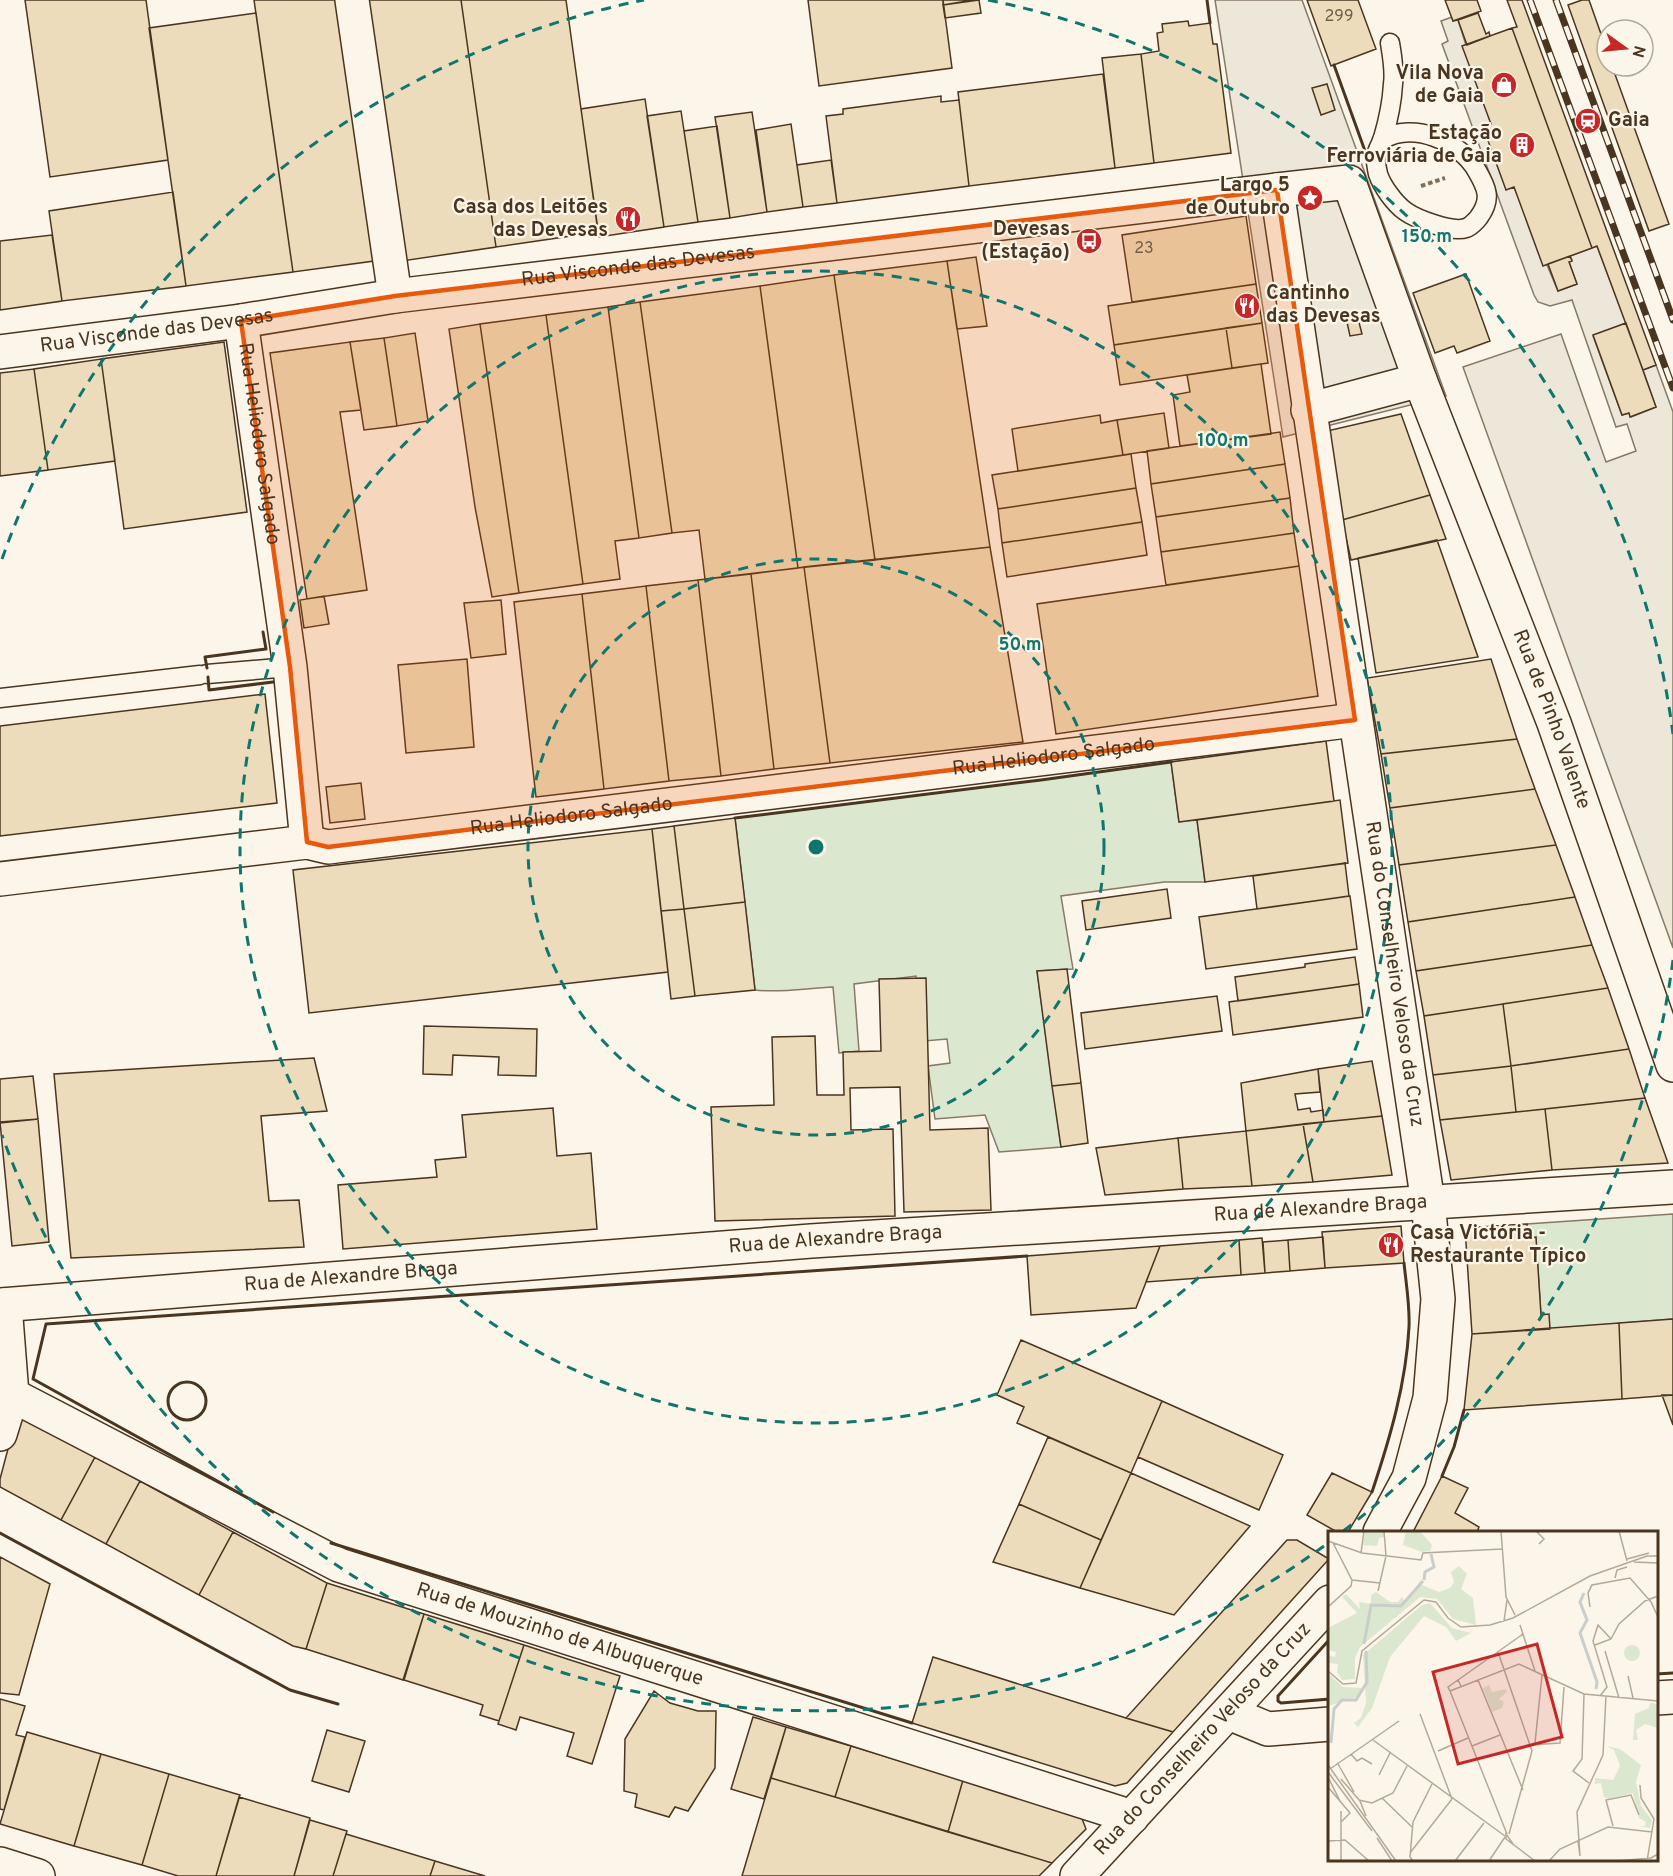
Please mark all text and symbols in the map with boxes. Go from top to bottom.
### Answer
house number: 299 [1325,7,1353,27]
north arrow [1595,18,1655,78]
text: N [1626,43,1649,60]
place label: Vila Nova de Gaia [1395,61,1484,110]
shop icon: Vila Nova de Gaia [1489,70,1519,100]
station icon: Gaia [1573,106,1603,136]
place label: Gaia [1608,108,1650,134]
place label: Estação Ferroviária de Gaia [1327,121,1502,170]
building icon: Estação Ferroviária de Gaia [1507,130,1537,160]
place label: Largo 5 de Outubro [1186,173,1290,222]
place icon: Largo 5 de Outubro [1295,183,1325,213]
place label: Casa dos Leitões das Devesas [453,195,608,244]
restaurant icon: Casa dos Leitões das Devesas [613,204,643,234]
place label: Devesas (Estação) [981,217,1070,266]
bus stop icon: Devesas (Estação) [1074,226,1104,256]
text: 150 m [1402,226,1452,249]
house number: 23 [1134,239,1154,259]
street label: Rua Visconde das Devesas [520,240,757,294]
place label: Cantinho das Devesas [1266,281,1381,330]
restaurant icon: Cantinho das Devesas [1232,291,1262,321]
street label: Rua Visconde das Devesas [38,303,275,360]
street label: Rua Heliodoro Salgado [231,341,286,547]
text: 100 m [1197,430,1249,453]
street label: Rua de Pinho Valente [1506,626,1596,813]
text: 50 m [998,634,1042,657]
street label: Rua Heliodoro Salgado [951,732,1157,783]
street label: Rua Heliodoro Salgado [468,791,674,842]
street label: Rua do Conselheiro Veloso da Cruz [1358,819,1429,1129]
centre of rings [806,837,826,857]
street label: Rua de Alexandre Braga [1213,1189,1428,1229]
street label: Rua de Alexandre Braga [728,1220,943,1260]
place label: Casa Victória - Restaurante Típico [1410,1221,1586,1270]
restaurant icon: Casa Victória - Restaurante Típico [1376,1230,1406,1260]
street label: Rua de Alexandre Braga [243,1256,459,1299]
inset map [1328,1531,1658,1861]
street label: Rua de Mouzinho de Albuquerque [413,1577,706,1693]
street label: Rua do Conselheiro Veloso da Cruz [1089,1617,1317,1862]

